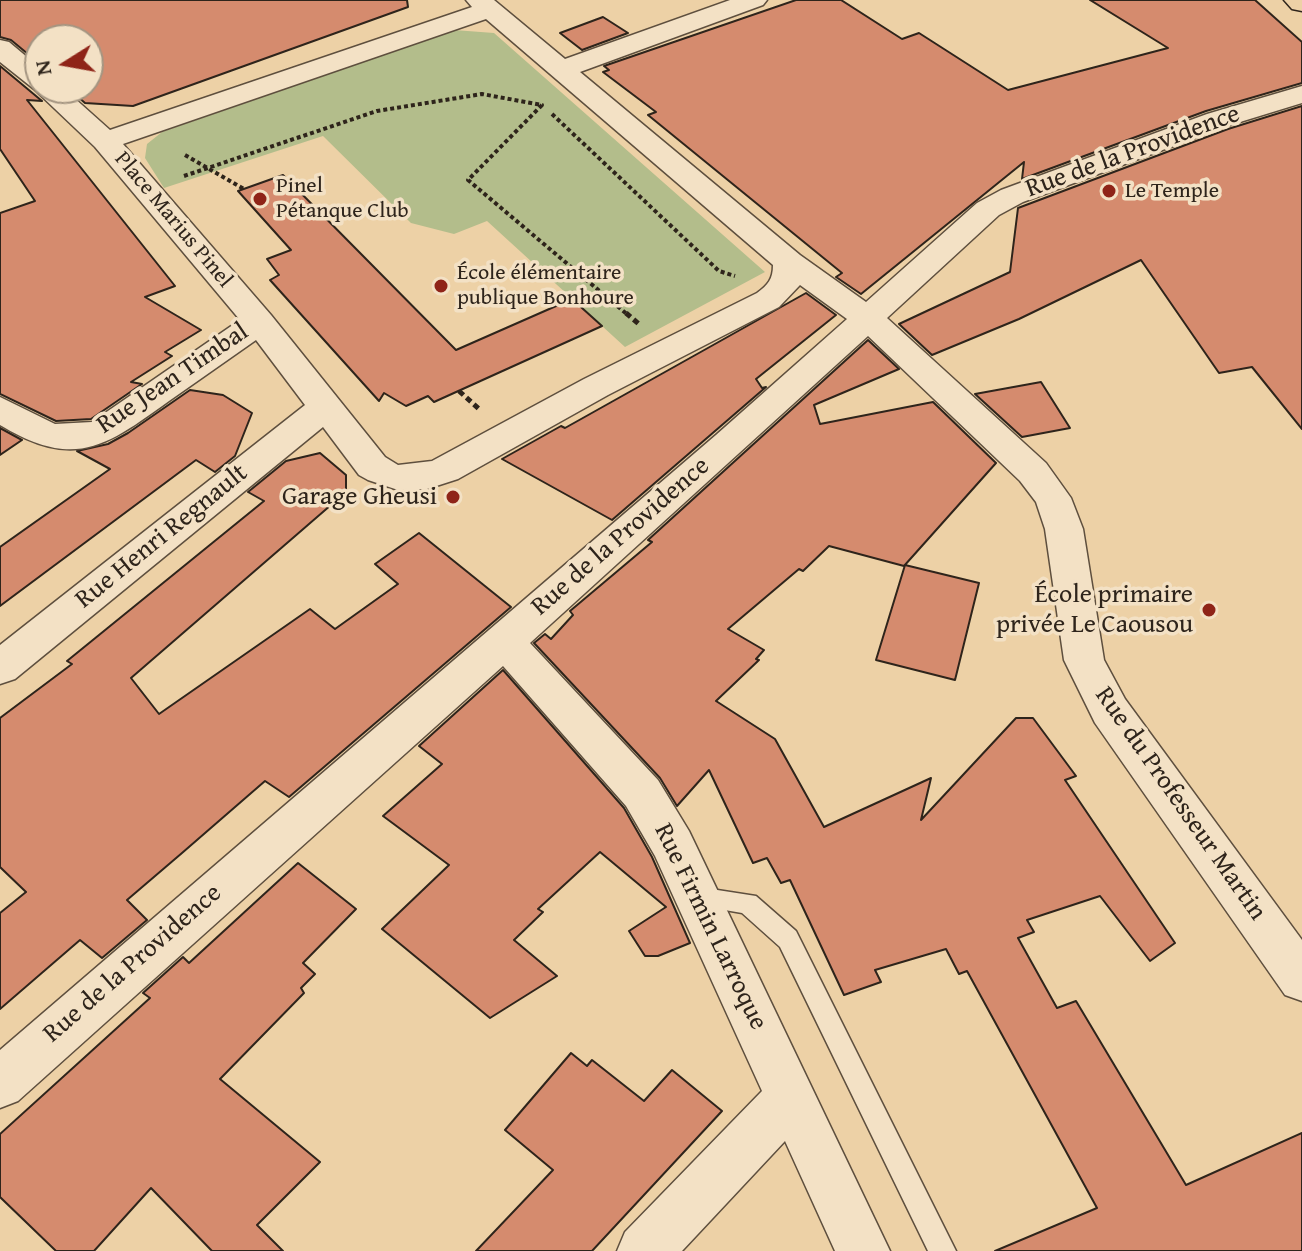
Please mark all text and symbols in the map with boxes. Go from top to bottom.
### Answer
north arrow [24,24,104,104]
text: N [25,58,60,78]
street label: Rue de la Providence [1022,99,1244,205]
street label: Place Marius Pinel [108,147,238,293]
place label: Pinel Pétanque Club [276,173,409,224]
place label: Le Temple [1125,178,1219,204]
marker: Le Temple [1100,182,1118,200]
marker: Pinel Pétanque Club [251,190,269,208]
place label: École élémentaire publique Bonhoure [457,260,634,312]
marker: École élémentaire publique Bonhoure [432,277,450,295]
street label: Rue Jean Timbal [91,317,255,441]
street label: Rue de la Providence [526,451,716,623]
street label: Rue Henri Regnault [70,458,254,616]
place label: Garage Gheusi [282,481,437,513]
marker: Garage Gheusi [444,488,462,506]
place label: École primaire privée Le Caousou [996,579,1193,640]
marker: École primaire privée Le Caousou [1200,601,1218,619]
street label: Rue du Professeur Martin [1088,681,1272,927]
street label: Rue Firmin Larroque [647,819,773,1035]
street label: Rue de la Providence [38,878,228,1050]

